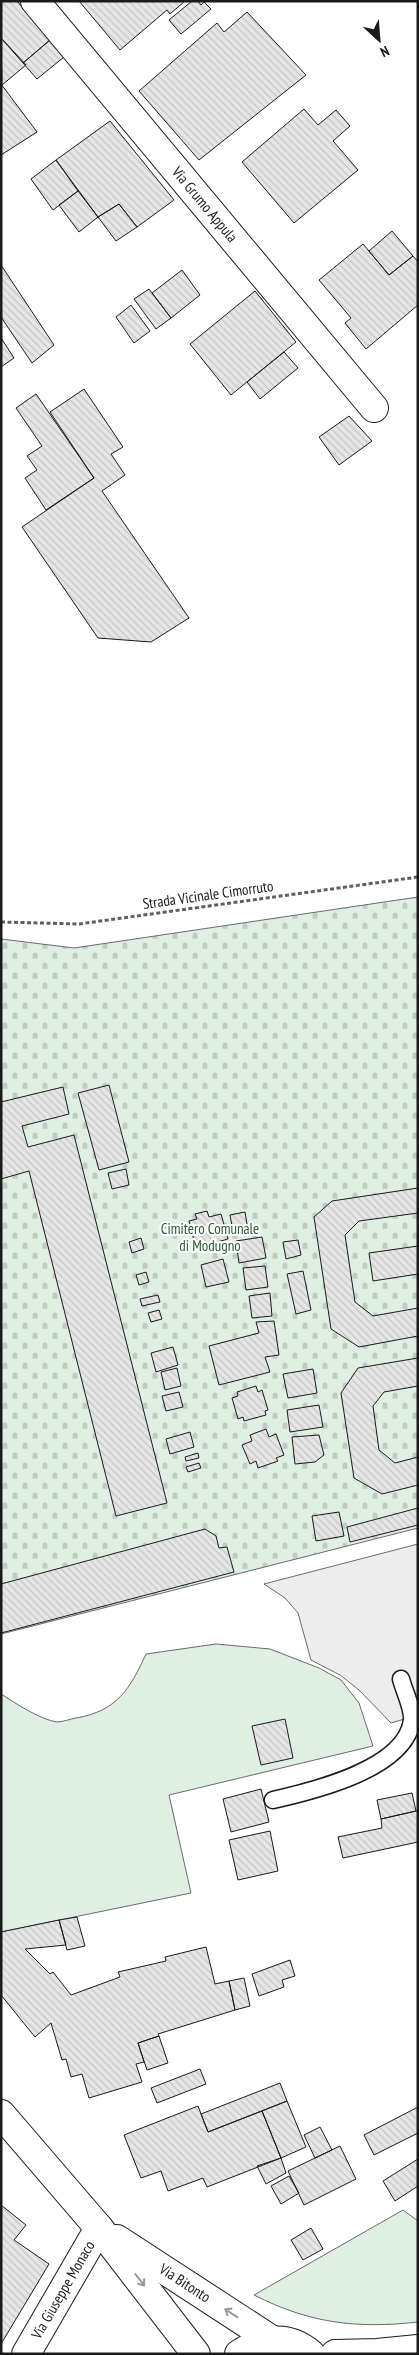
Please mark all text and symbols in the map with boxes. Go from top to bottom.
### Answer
north arrow [354,15,404,65]
text: N [377,42,392,61]
street label: Via Grumo Appula [167,162,242,246]
street label: Strada Vicinale Cimorruto [141,876,275,913]
park label: Cimitero Comunale di Modugno [161,1219,259,1255]
street label: Via Giuseppe Monaco [26,2237,99,2343]
street label: Via Bitonto [155,2259,214,2306]
one-way arrow [134,2273,145,2286]
one-way arrow [224,2308,238,2318]

